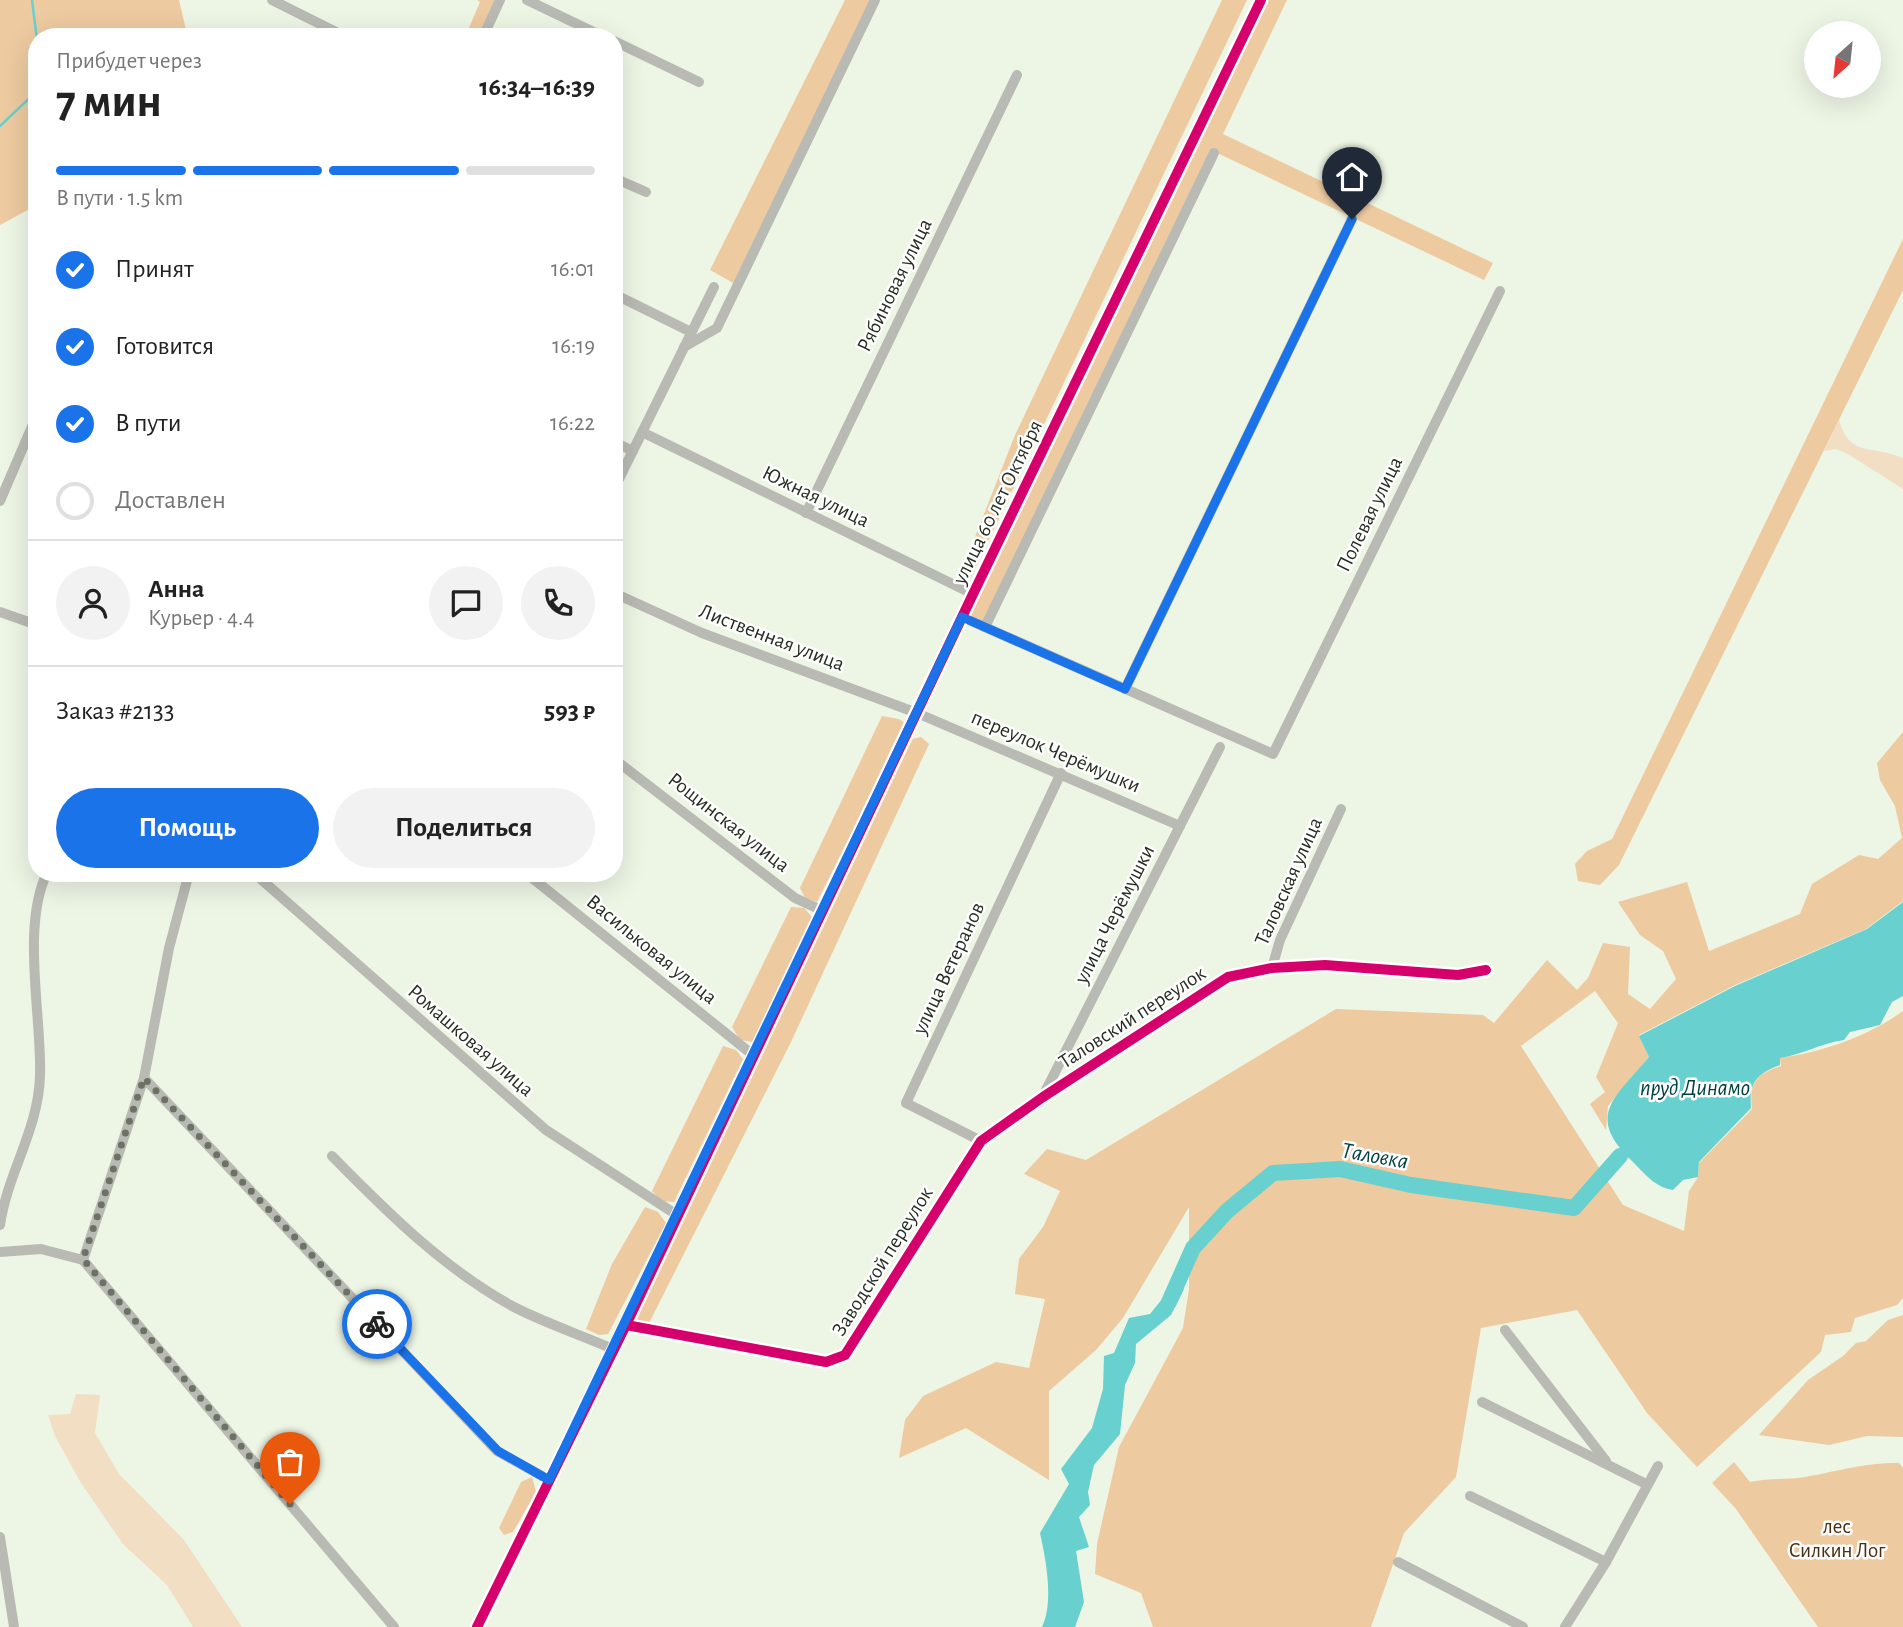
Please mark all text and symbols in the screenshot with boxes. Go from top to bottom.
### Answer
north arrow [1804,21,1881,98]
map controls [1804,21,1881,98]
text: Прибудет через [56,50,202,73]
text: 16:34–16:39 [479,74,595,100]
text: 7 мин [56,79,162,125]
pin [1322,147,1382,219]
icon: home [1333,158,1371,196]
text: В пути · 1.5 km [56,187,183,210]
street label: Рябиновая улица [853,215,936,355]
icon: check [56,251,94,289]
text: Принят [115,256,194,282]
text: 16:01 [551,258,595,281]
icon: check [56,328,94,366]
text: Готовится [115,333,214,359]
text: 16:19 [552,335,595,358]
icon: check [56,405,94,443]
text: В пути [115,410,181,436]
text: 16:22 [550,412,595,435]
street label: улица 60 лет Октября [948,417,1046,588]
street label: Полевая улица [1333,453,1407,575]
street label: Южная улица [759,462,873,531]
text: Доставлен [115,487,226,513]
button: person [56,566,130,640]
button: chat [429,566,503,640]
button: phone [521,566,595,640]
text: Анна [148,576,204,602]
street label: Лиственная улица [696,600,848,675]
text: Курьер · 4.4 [148,607,254,630]
text: Заказ #2133 [56,698,174,724]
text: 593 ₽ [544,698,595,724]
street label: переулок Черёмушки [968,706,1143,797]
street label: Рощинская улица [664,769,794,876]
button: Помощь [56,788,319,868]
button: Поделиться [333,788,595,868]
street label: Таловская улица [1251,814,1326,948]
street label: улица Черёмушки [1070,842,1158,988]
street label: Васильковая улица [583,891,721,1008]
street label: улица Ветеранов [908,899,988,1038]
street label: Таловский переулок [1055,962,1210,1072]
street label: Ромашковая улица [404,980,538,1101]
water label: пруд Динамо [1640,1077,1750,1100]
water label: Таловка [1340,1139,1410,1174]
street label: Заводской переулок [828,1183,937,1340]
courier [342,1289,412,1359]
icon: bike [358,1305,396,1343]
pin [260,1432,320,1504]
icon: bag [271,1443,309,1481]
park label: лес Силкин Лог [1789,1516,1886,1561]

